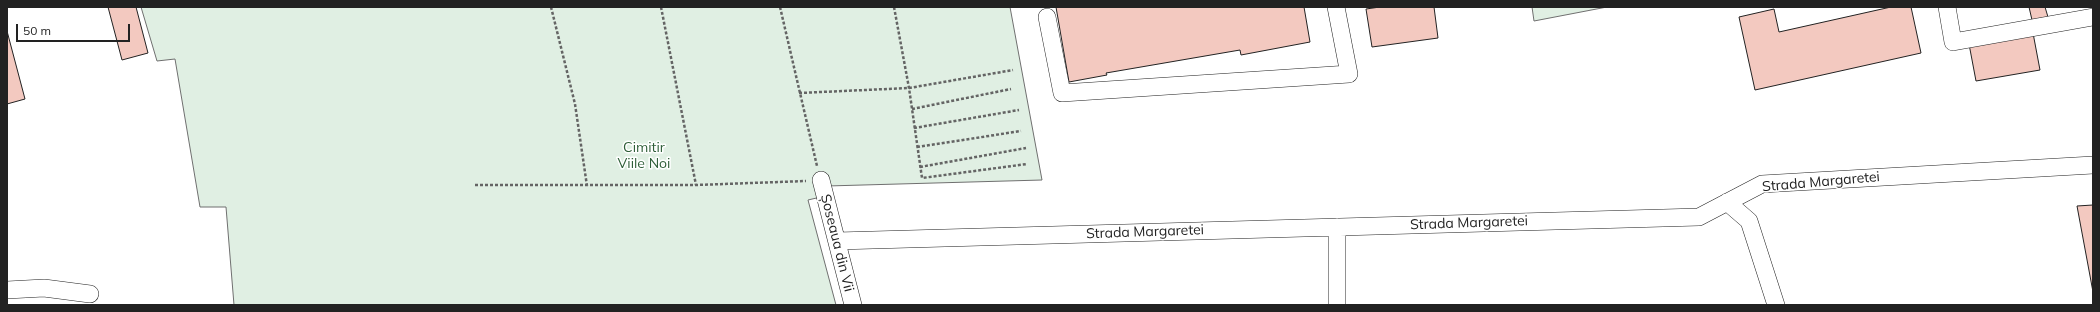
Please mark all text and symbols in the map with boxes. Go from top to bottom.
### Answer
scale bar [18,16,132,42]
text: 50 m [23,23,51,38]
park label: Cimitir Viile Noi [618,140,670,172]
street label: Strada Margaretei [1761,168,1881,196]
street label: Șoseaua din Vii [817,193,857,293]
street label: Strada Margaretei [1410,213,1528,233]
street label: Strada Margaretei [1086,222,1204,242]

